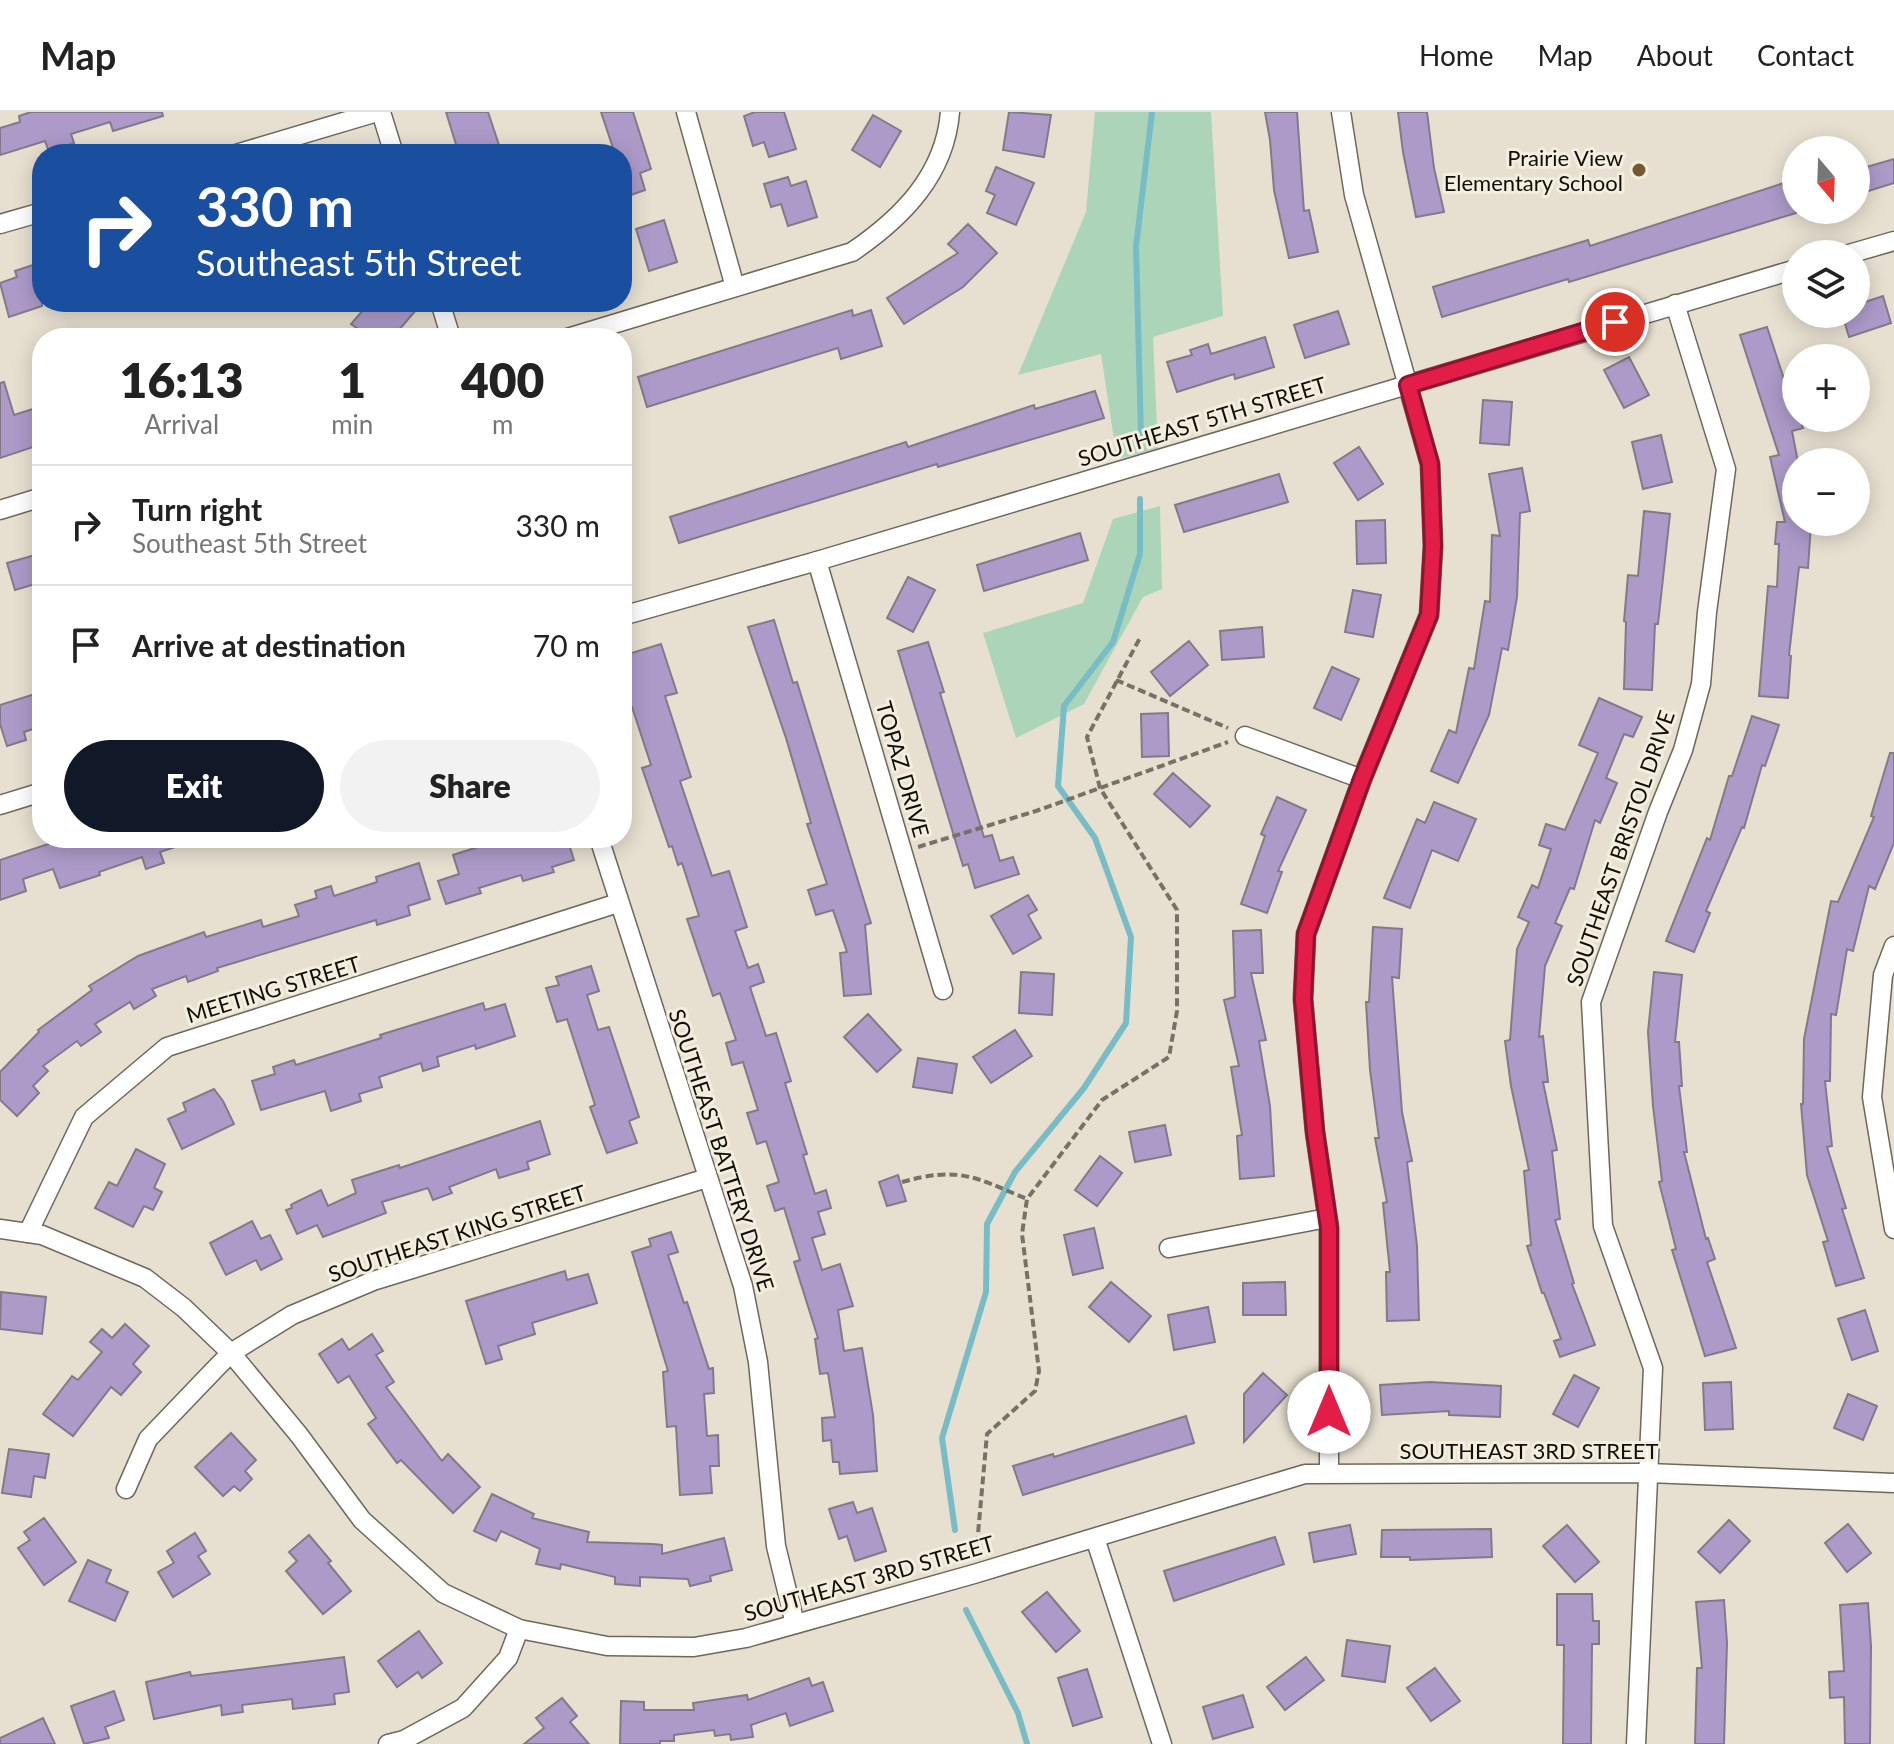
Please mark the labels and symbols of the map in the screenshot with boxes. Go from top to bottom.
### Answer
north arrow [1782,136,1870,224]
place label: Prairie View Elementary School [1444,144,1623,196]
marker: Prairie View Elementary School [1630,161,1648,179]
pin [1581,288,1649,356]
street label: SOUTHEAST 5TH STREET [1075,370,1329,472]
street label: TOPAZ DRIVE [871,698,935,840]
street label: SOUTHEAST BRISTOL DRIVE [1560,707,1680,989]
street label: MEETING STREET [183,950,363,1028]
street label: SOUTHEAST BATTERY DRIVE [664,1006,780,1294]
street label: SOUTHEAST KING STREET [325,1179,589,1287]
position arrow [1287,1370,1371,1454]
street label: SOUTHEAST 3RD STREET [1399,1437,1659,1464]
street label: SOUTHEAST 3RD STREET [741,1529,997,1627]

